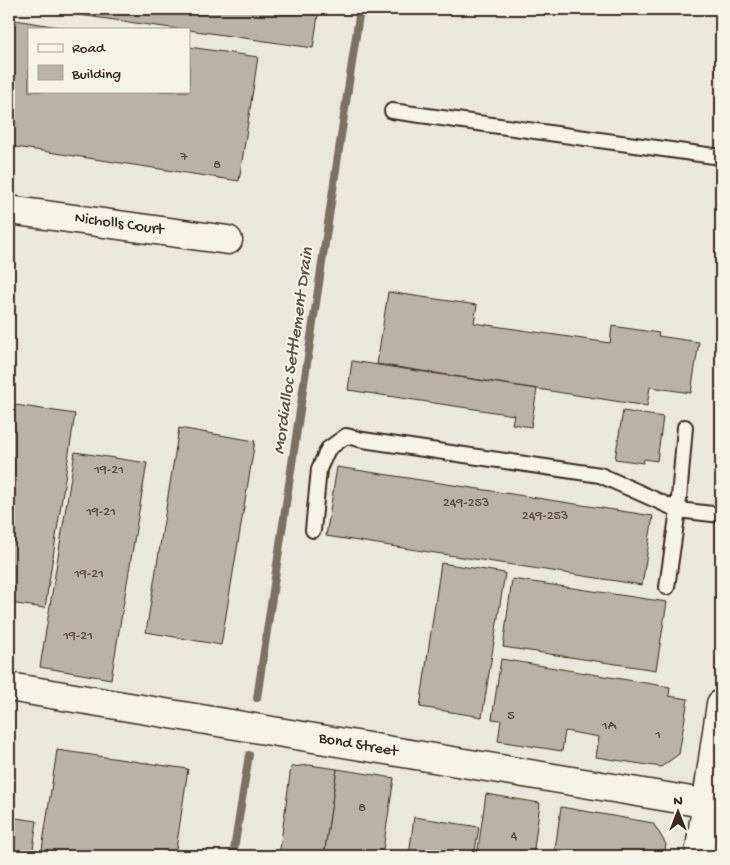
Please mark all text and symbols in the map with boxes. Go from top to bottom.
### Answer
legend [28,28,190,92]
text: Road [72,40,106,58]
text: Building [71,66,121,84]
house number: 7 [179,149,188,166]
house number: 8 [213,157,221,174]
street label: Nicholls Court [73,209,166,241]
water label: Mordialloc Settlement Drain [269,246,319,456]
house number: 19-21 [93,462,124,479]
house number: 249-253 [443,495,489,512]
house number: 19-21 [85,504,116,521]
house number: 249-253 [522,508,568,525]
house number: 19-21 [73,566,104,583]
house number: 19-21 [62,628,93,645]
house number: 5 [507,708,515,725]
house number: 1A [601,718,617,735]
house number: 1 [654,727,661,744]
street label: Bond Street [316,730,400,763]
north arrow [652,788,702,838]
text: N [673,793,683,810]
house number: 8 [358,800,366,817]
house number: 4 [511,828,518,845]

